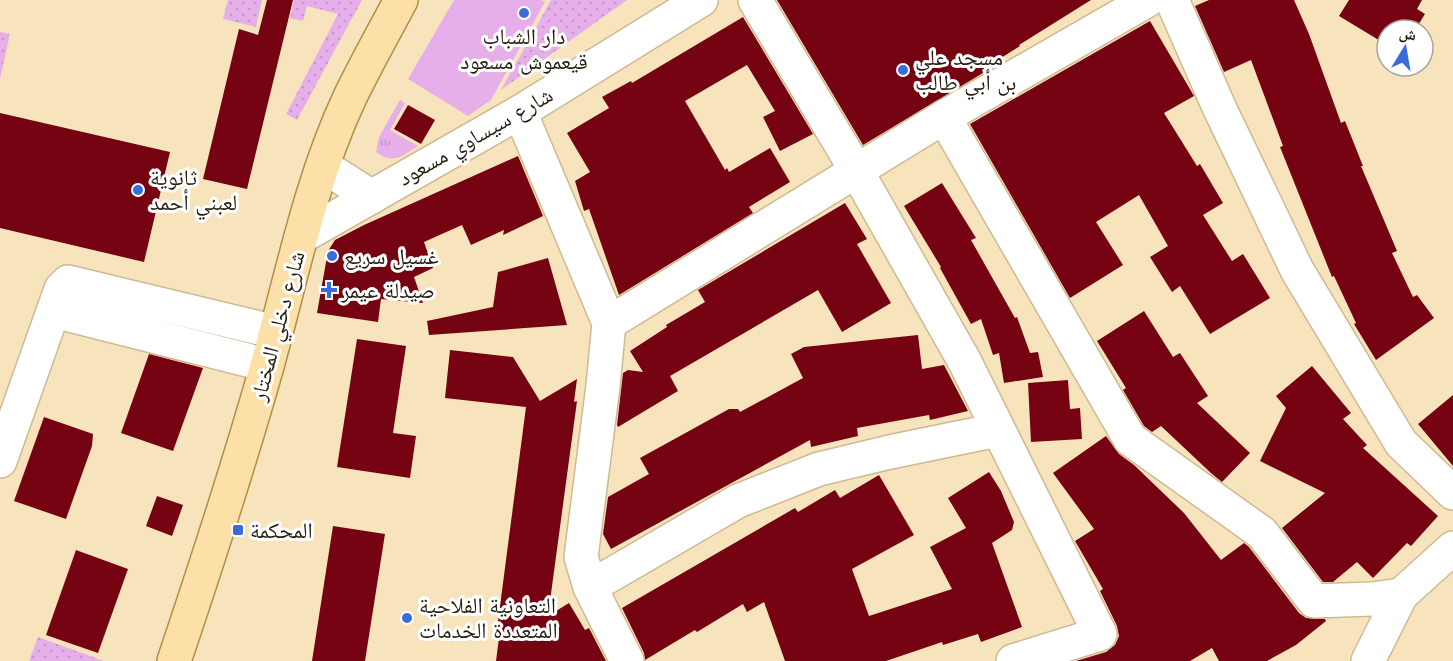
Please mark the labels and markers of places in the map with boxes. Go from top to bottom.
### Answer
marker: دار الشباب قيعموش مسعود [517,6,531,20]
place label: دار الشباب قيعموش مسعود [460,20,588,77]
place label: مسجد علي بن أبي طالب [915,41,1016,100]
marker: مسجد علي بن أبي طالب [896,63,910,77]
place label: ثانوية لعبني أحمد [150,161,237,220]
marker: ثانوية لعبني أحمد [131,183,145,197]
place label: غسيل سريع [344,240,439,272]
marker: غسيل سريع [325,249,339,263]
place label: صيدلة عيمر [340,274,435,306]
marker: صيدلة عيمر [322,283,336,297]
place label: المحكمة [250,514,313,546]
marker: المحكمة [231,523,245,537]
place label: التعاونية الفلاحية المتعددة الخدمات [419,589,558,646]
marker: التعاونية الفلاحية المتعددة الخدمات [400,611,414,625]

